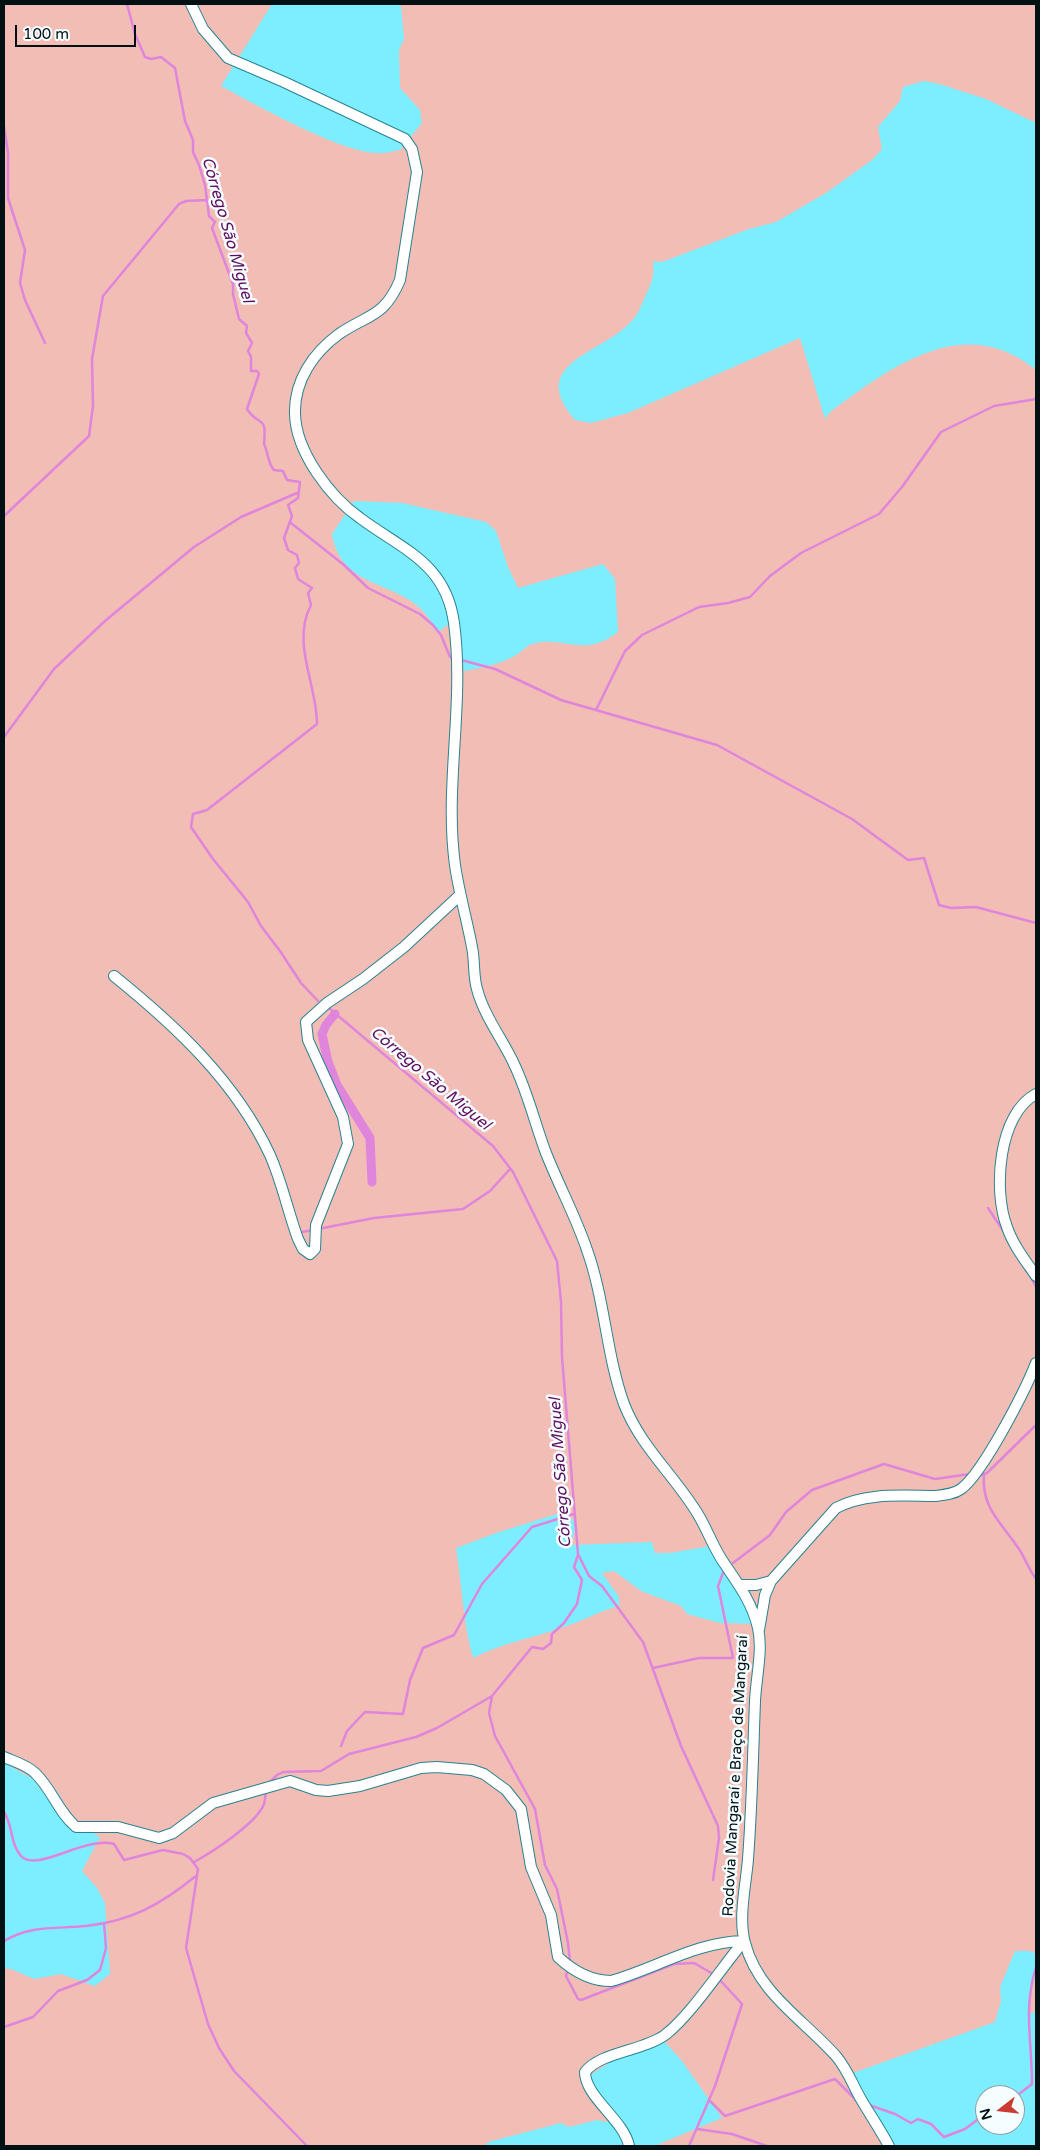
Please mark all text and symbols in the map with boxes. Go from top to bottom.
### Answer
scale bar [18,15,139,47]
text: 100 m [23,25,69,43]
water label: Córrego São Miguel [197,155,257,305]
water label: Córrego São Miguel [366,1023,494,1135]
water label: Córrego São Miguel [546,1397,576,1549]
street label: Rodovia Mangaraí e Braço de Mangaraí [720,1635,752,1917]
north arrow [975,2085,1025,2135]
text: N [976,2106,996,2122]

